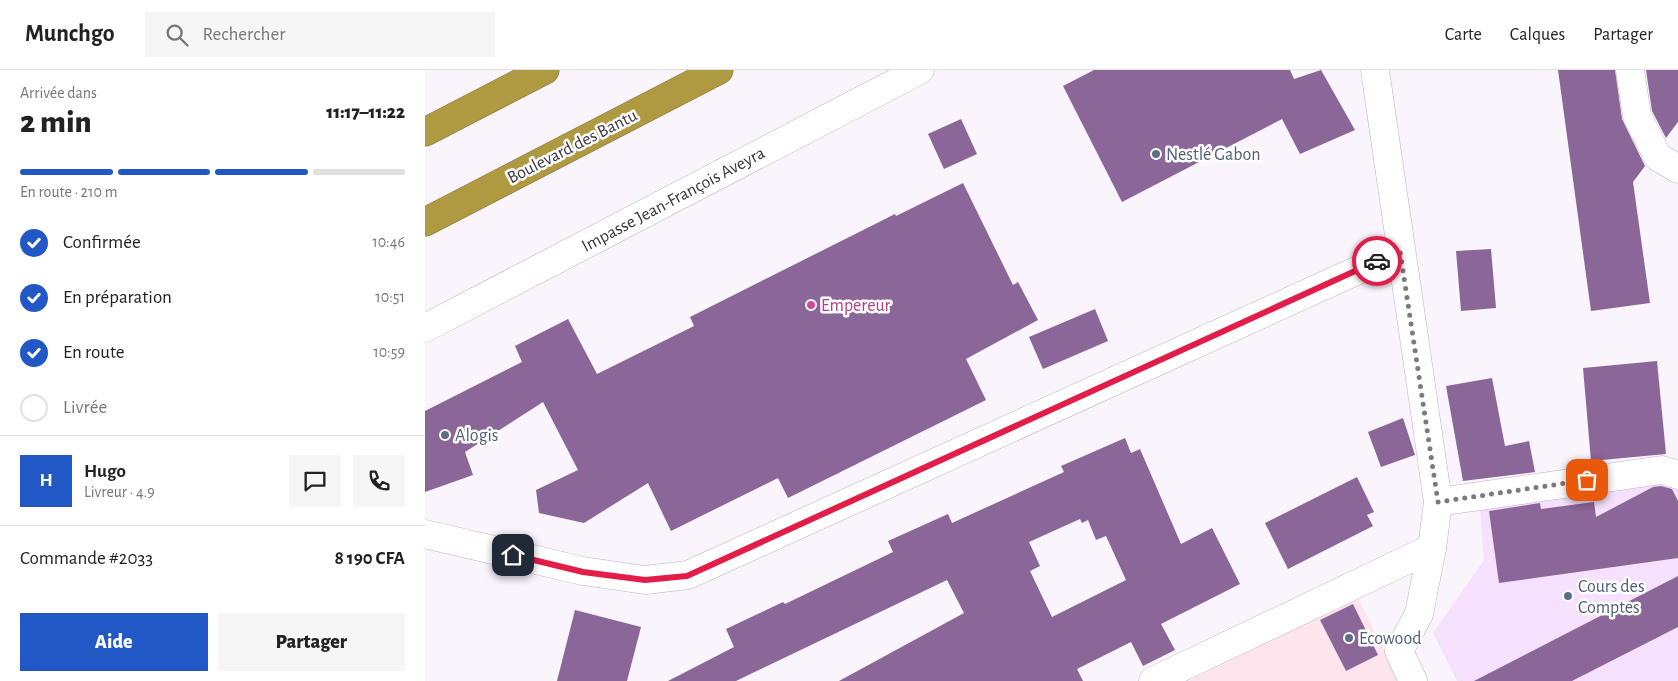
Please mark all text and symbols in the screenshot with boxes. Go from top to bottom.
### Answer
search box [145,12,495,57]
icon: search [163,21,191,49]
text: Munchgo [25,22,115,46]
text: Rechercher [203,25,285,44]
text: Carte [1445,26,1482,44]
text: Calques [1510,26,1565,44]
text: Partager [1593,26,1653,44]
text: Arrivée dans [20,85,97,101]
text: 11:17–11:22 [326,103,405,122]
text: 2 min [20,106,92,138]
street label: Boulevard des Bantu [505,106,640,187]
street label: Impasse Jean-François Aveyra [579,144,768,256]
place label: Nestlé Gabon [1166,146,1260,164]
marker: Nestlé Gabon [1150,148,1162,160]
text: En route · 210 m [20,184,118,200]
icon: check [20,229,48,257]
text: Confirmée [63,233,141,252]
text: 10:46 [372,234,405,250]
courier [1352,236,1402,286]
icon: car [1363,247,1391,275]
icon: check [20,284,48,312]
text: En préparation [63,288,172,307]
text: 10:51 [375,289,405,305]
place label: Empereur [821,297,890,315]
marker: Empereur [805,299,817,311]
icon: check [20,339,48,367]
text: En route [63,343,125,362]
text: 10:59 [373,344,405,360]
text: Livrée [63,398,107,417]
place label: Alogis [455,427,498,445]
marker: Alogis [439,429,451,441]
button: chat [289,455,341,507]
button: phone [353,455,405,507]
pin [1566,459,1608,501]
text: Hugo [84,462,126,481]
icon: bag [1573,466,1601,494]
text: H [39,471,53,490]
text: Livreur · 4.9 [84,484,155,500]
pin [492,534,534,576]
icon: home [499,541,527,569]
text: Commande #2033 [20,549,153,568]
text: 8 190 CFA [335,549,405,568]
place label: Cours des Comptes [1578,578,1645,617]
marker: Cours des Comptes [1562,590,1574,602]
button: Aide [20,613,208,671]
button: Partager [218,613,405,671]
place label: Ecowood [1359,630,1422,648]
marker: Ecowood [1343,632,1355,644]

